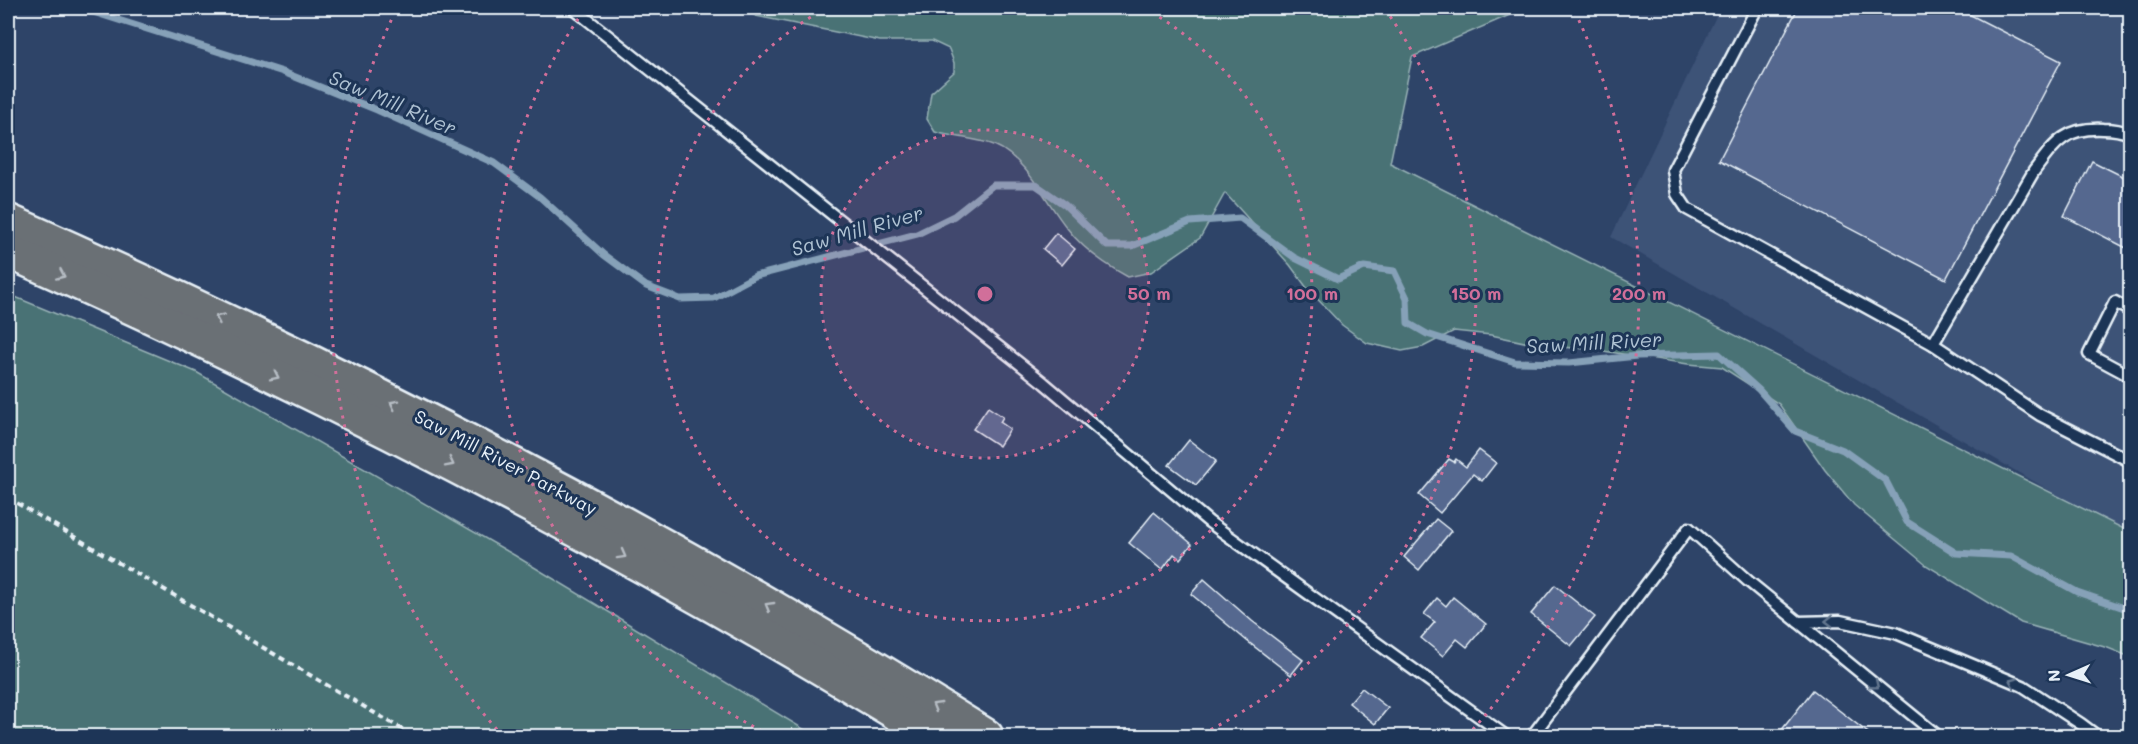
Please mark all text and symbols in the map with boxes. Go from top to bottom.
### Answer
water label: Saw Mill River [325,63,461,141]
water label: Saw Mill River [788,199,926,261]
one-way arrow [54,268,65,280]
text: 50 m [1128,281,1170,305]
text: 100 m [1286,281,1338,305]
text: 150 m [1451,281,1501,305]
text: 200 m [1612,281,1666,305]
centre of rings [975,284,995,304]
one-way arrow [215,313,226,325]
water label: Saw Mill River [1525,325,1663,359]
one-way arrow [269,368,280,380]
one-way arrow [390,400,400,411]
street label: Saw Mill River Parkway [410,404,602,520]
one-way arrow [443,456,454,467]
one-way arrow [615,548,626,559]
one-way arrow [765,602,775,614]
one-way arrow [1824,615,1833,627]
north arrow [2039,645,2099,705]
text: N [2043,669,2064,682]
one-way arrow [2008,677,2019,689]
one-way arrow [1868,678,1879,689]
one-way arrow [932,702,942,713]

